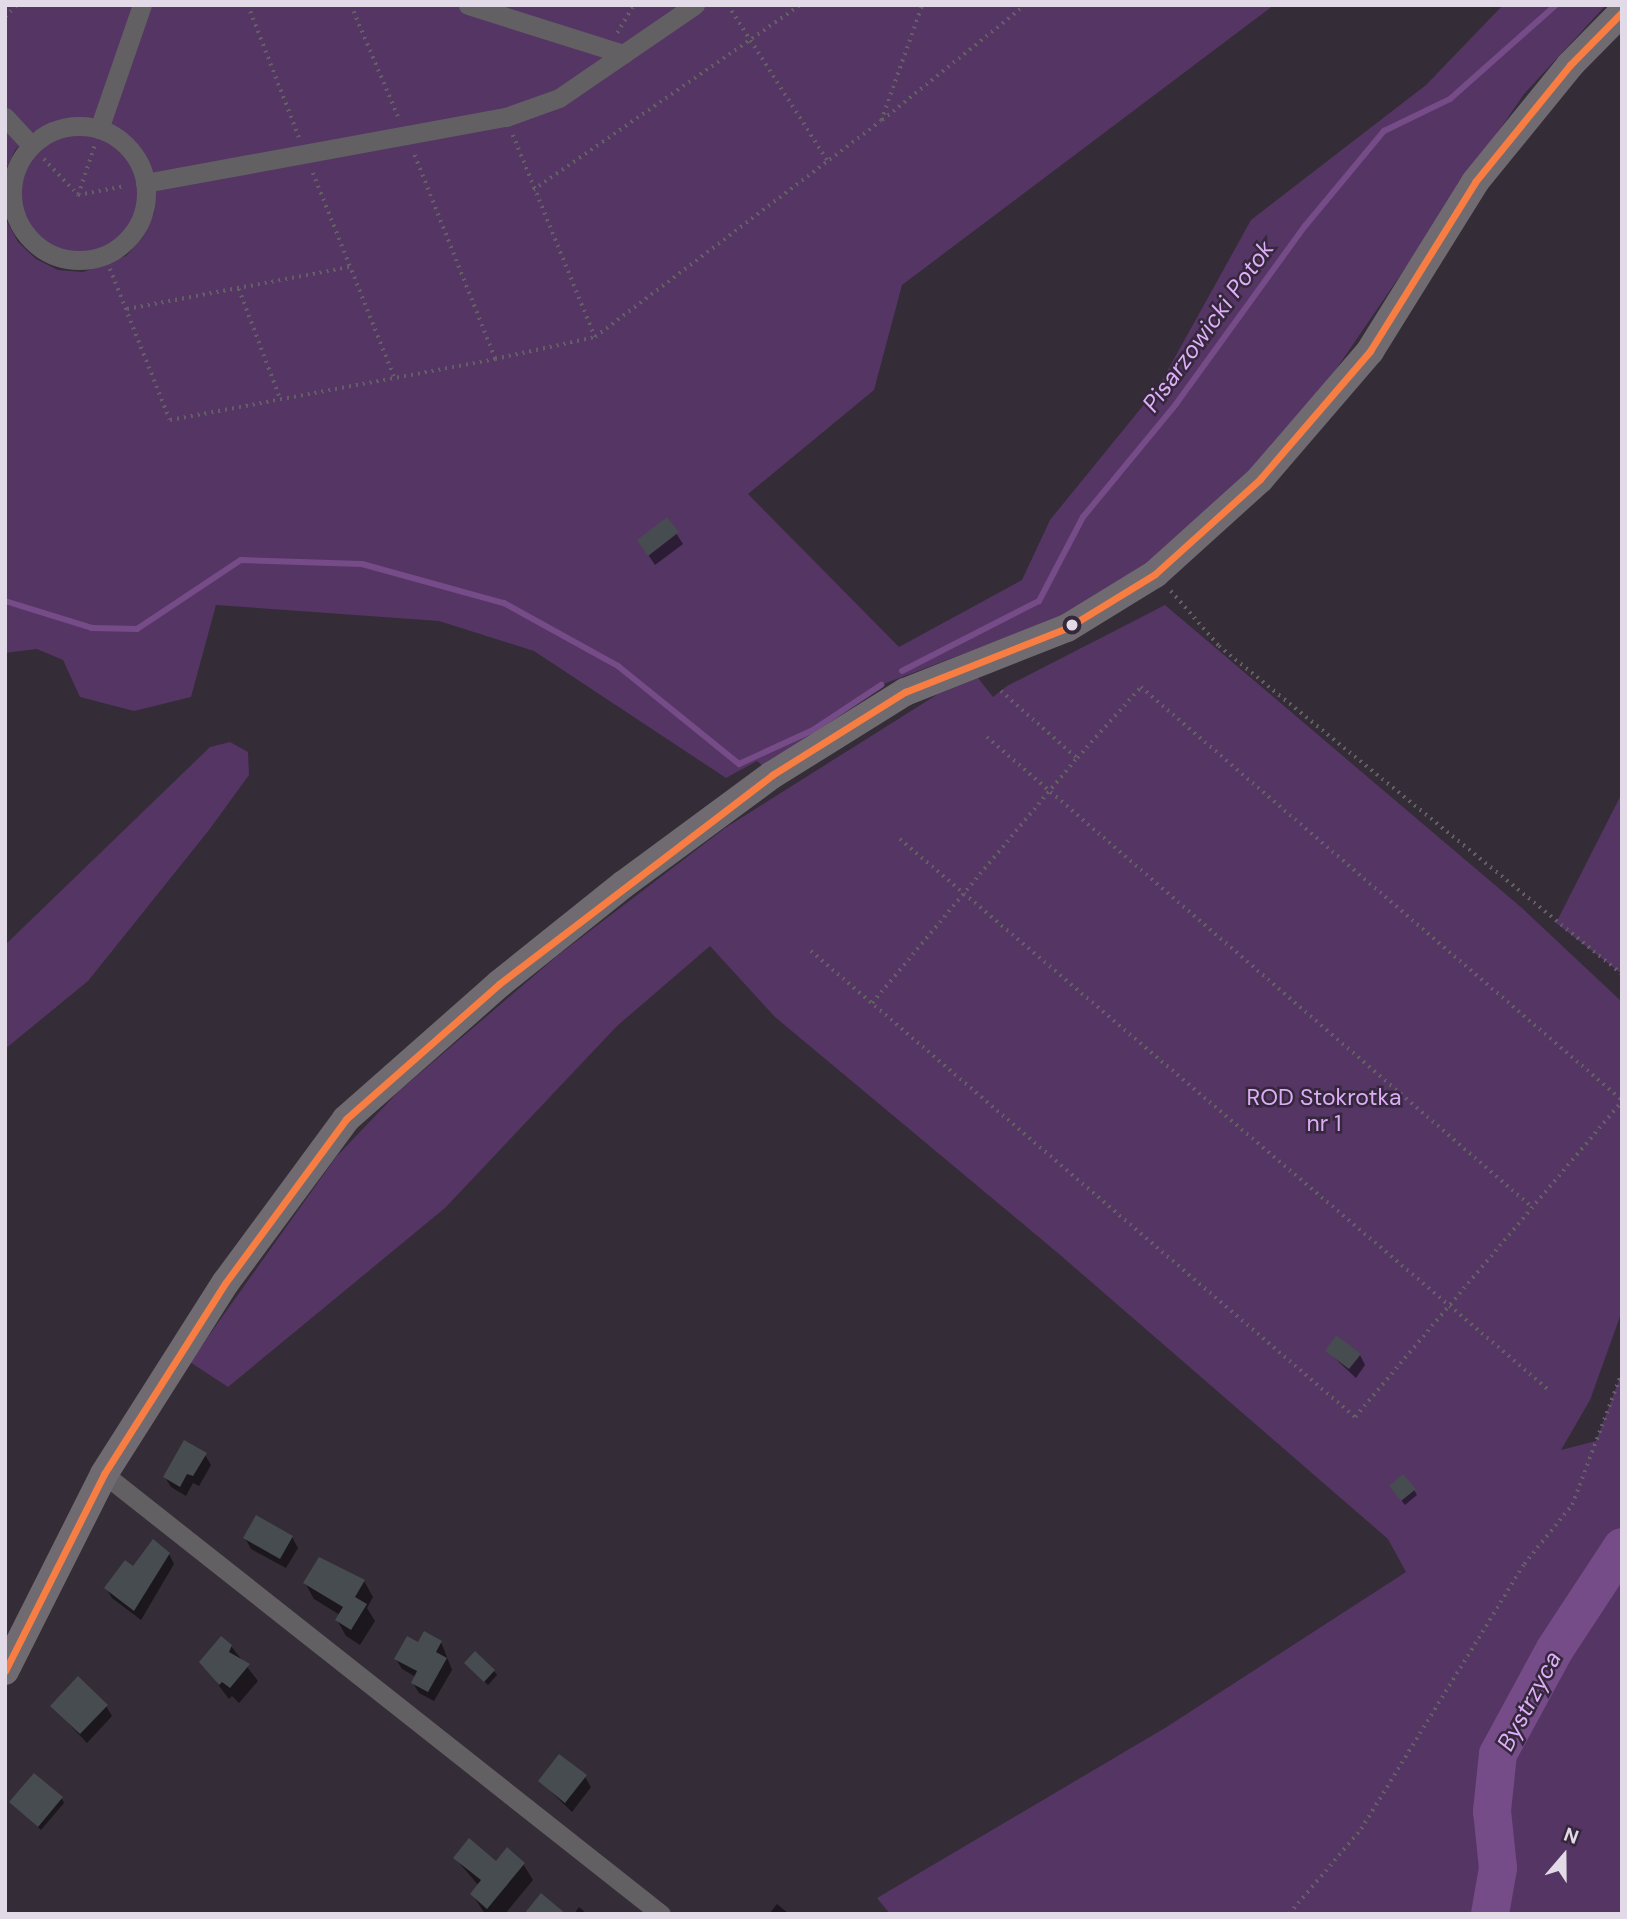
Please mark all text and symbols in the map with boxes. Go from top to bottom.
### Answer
water label: Pisarzowicki Potok [1136,235,1280,417]
unlabelled marker [1065,618,1079,632]
park label: ROD Stokrotka nr 1 [1247,1083,1401,1137]
water label: Bystrzyca [1491,1646,1567,1756]
north arrow [1529,1821,1599,1891]
text: N [1561,1822,1582,1850]

